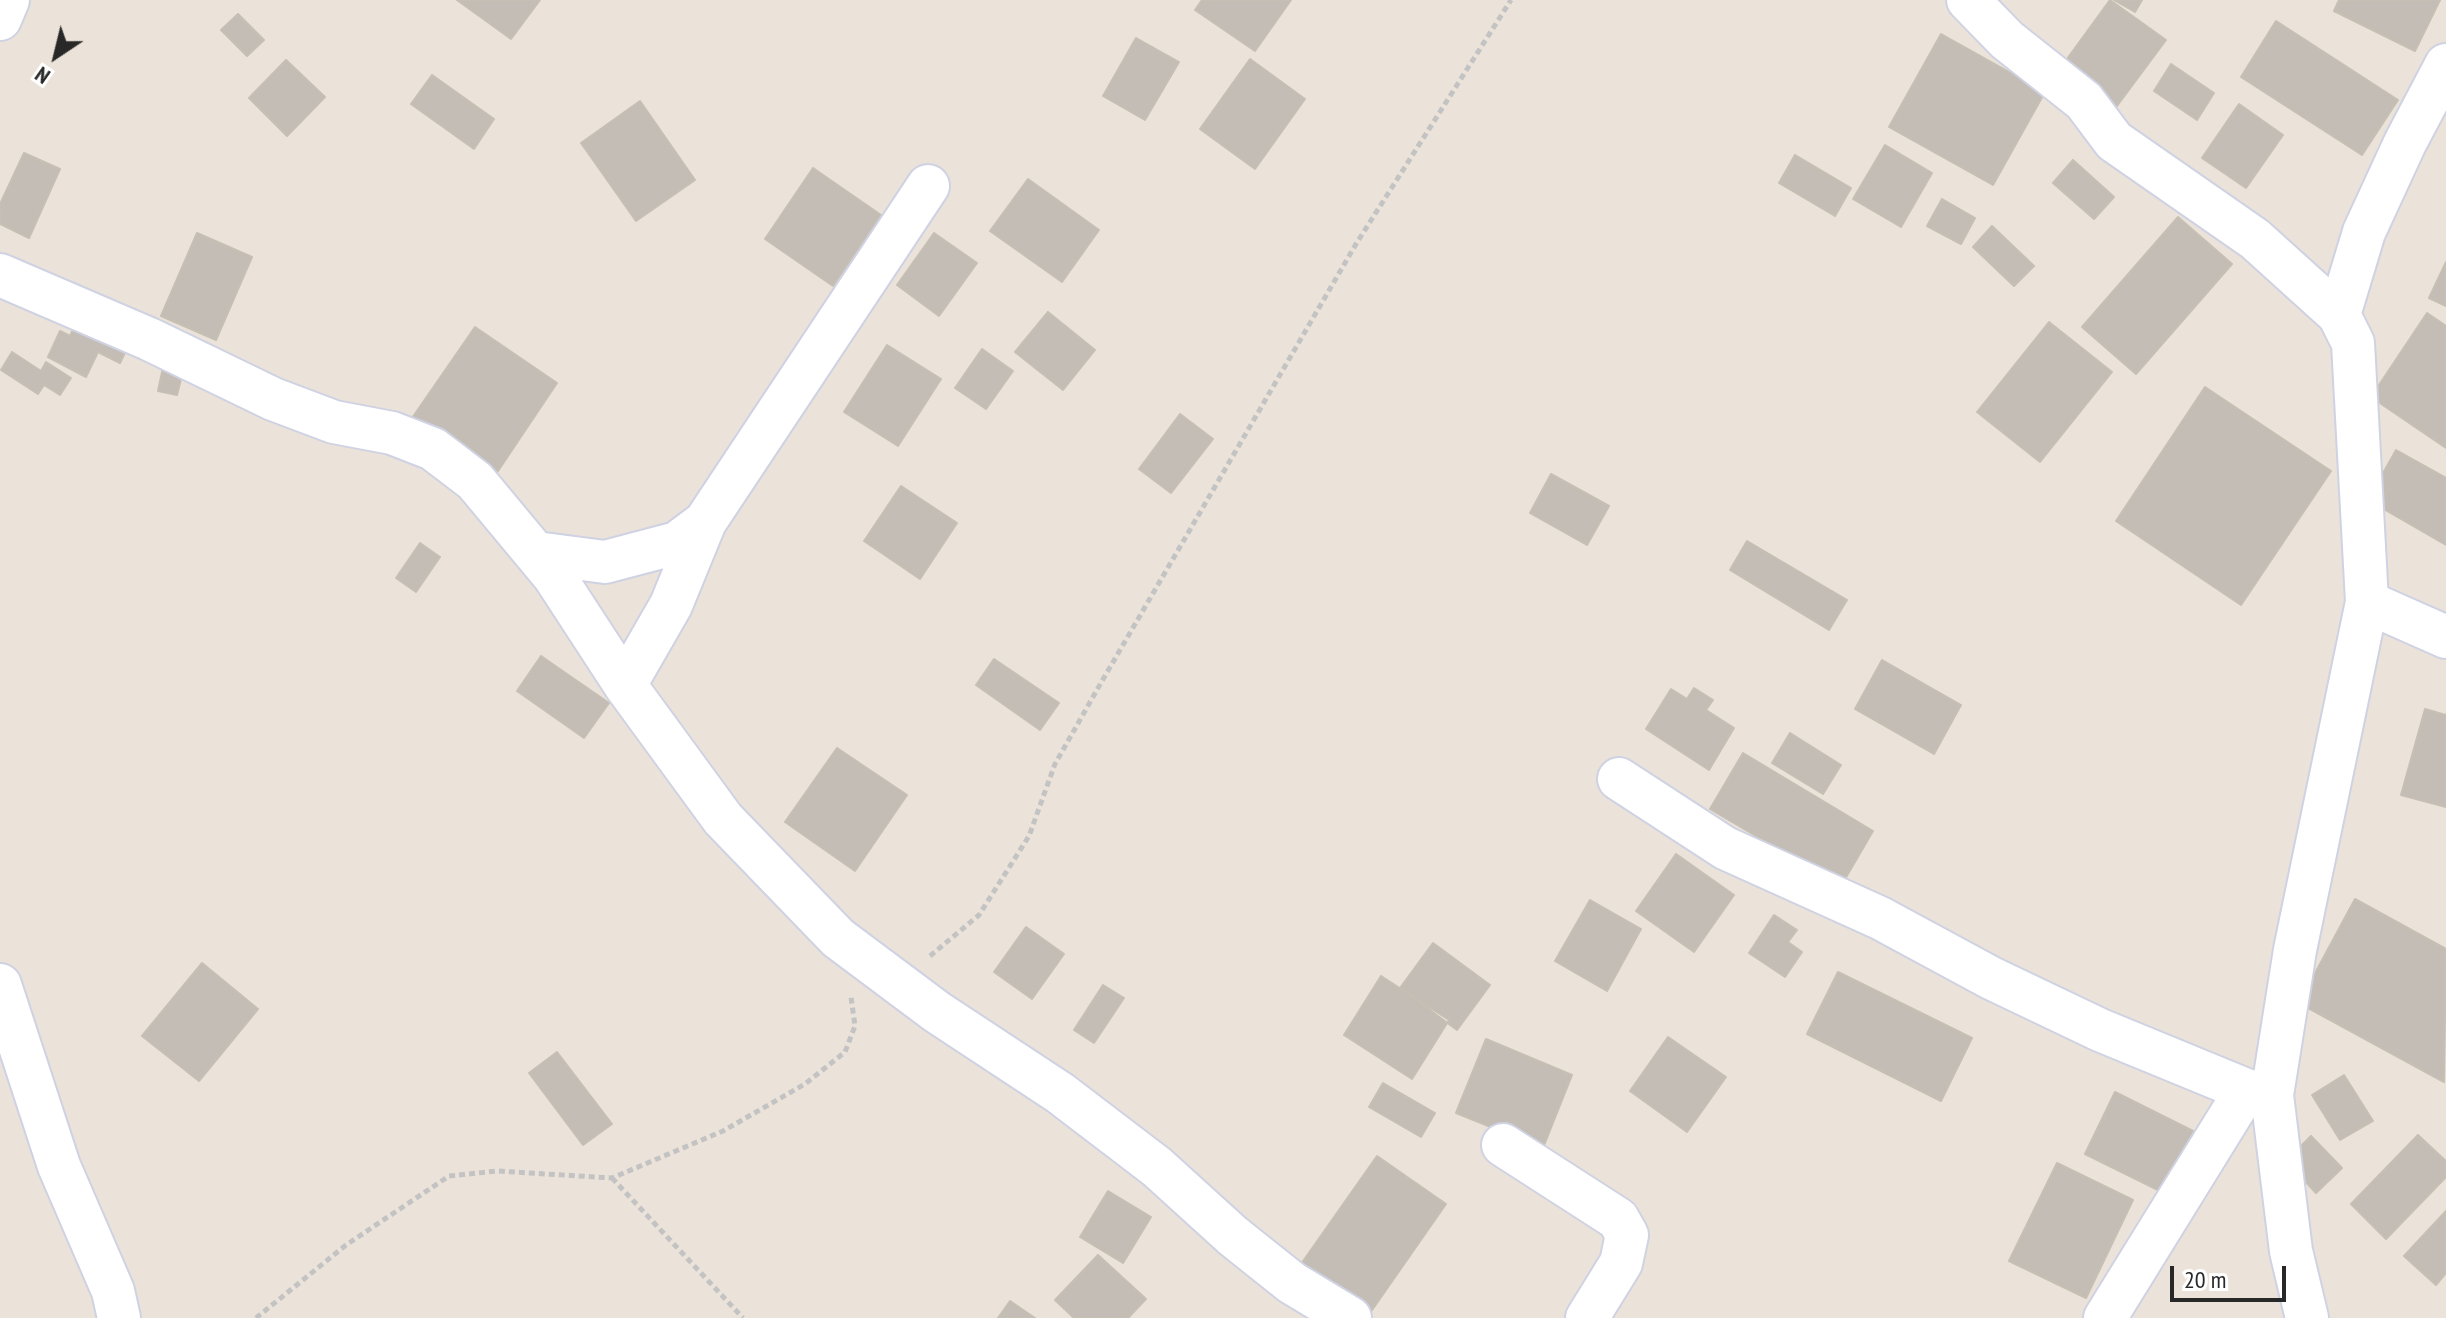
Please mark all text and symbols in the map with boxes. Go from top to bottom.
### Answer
north arrow [16,16,96,96]
text: N [29,61,55,91]
scale bar [2174,1250,2290,1300]
text: 20 m [2184,1264,2226,1295]

